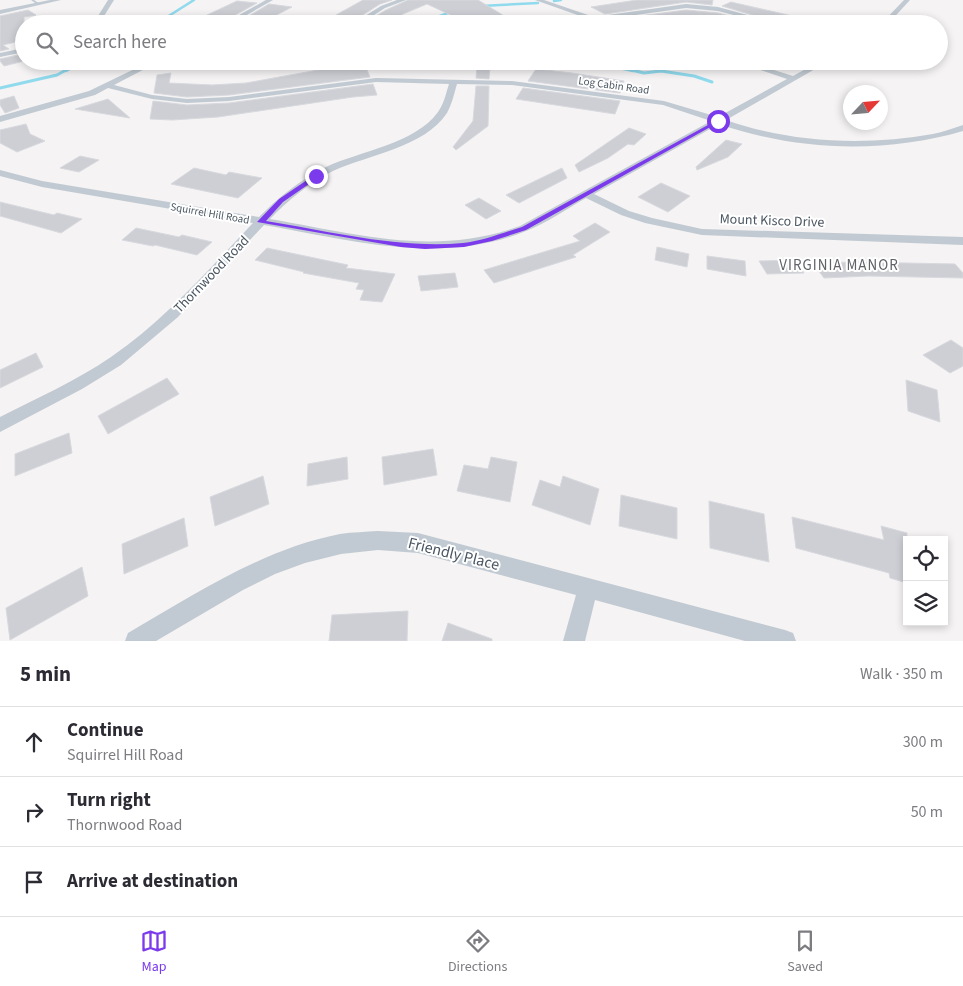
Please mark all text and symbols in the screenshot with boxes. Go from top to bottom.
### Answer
search box [15,15,948,70]
icon: search [33,29,61,57]
text: Search here [73,29,167,56]
street label: Log Cabin Road [578,73,650,98]
north arrow [843,85,888,130]
route start [707,110,730,133]
route end [305,165,328,188]
street label: Squirrel Hill Road [169,199,251,228]
street label: Mount Kisco Drive [719,209,825,233]
street label: Thornwood Road [169,231,254,318]
district label: VIRGINIA MANOR [779,255,899,276]
street label: Friendly Place [406,532,502,576]
map controls [903,536,948,626]
button: locate [903,536,948,581]
button: layers [903,581,948,626]
text: 5 min [20,659,71,689]
text: Walk · 350 m [860,663,943,685]
text: Continue [67,717,144,744]
icon: ahead [20,728,48,756]
text: 300 m [903,731,943,753]
text: Squirrel Hill Road [67,744,183,766]
text: Turn right [67,787,151,814]
icon: right [20,798,48,826]
text: 50 m [911,801,943,823]
text: Thornwood Road [67,814,182,836]
icon: arrive [20,868,48,896]
text: Arrive at destination [67,868,238,895]
tab: Map [140,927,168,977]
tab: Directions [448,927,507,977]
tab: Saved [787,927,823,977]

